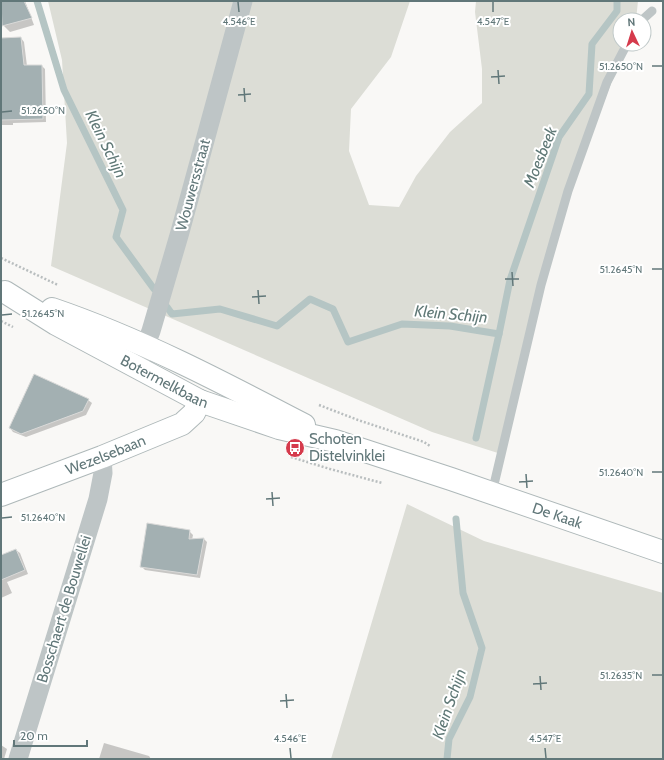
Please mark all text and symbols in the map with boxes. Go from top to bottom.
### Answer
north arrow [612,12,652,52]
text: 4.546°E [223,15,256,28]
text: 4.547°E [477,15,510,28]
text: N [627,15,636,29]
text: 51.2650°N [599,60,643,73]
text: 51.2650°N [21,104,65,117]
water label: Klein Schijn [81,107,131,181]
water label: Moesbeek [519,123,561,191]
street label: Wouwersstraat [172,137,214,233]
text: 51.2645°N [600,263,642,276]
water label: Klein Schijn [414,301,488,327]
text: 51.2645°N [22,307,64,320]
street label: Botermelkbaan [117,351,210,412]
place label: Schoten Distelvinklei [309,430,385,465]
street label: Wezelsebaan [63,431,148,479]
bus stop icon: Schoten Distelvinklei [284,437,306,459]
text: 51.2640°N [599,466,643,479]
street label: De Kaak [530,499,585,533]
text: 51.2640°N [21,511,65,524]
street label: Bosschaert de Bouwellei [33,533,95,685]
water label: Klein Schijn [428,666,470,742]
text: 51.2635°N [600,669,642,682]
scale bar [14,722,87,748]
text: 20 m [20,728,48,743]
text: 4.546°E [274,732,307,745]
text: 4.547°E [529,732,562,745]

